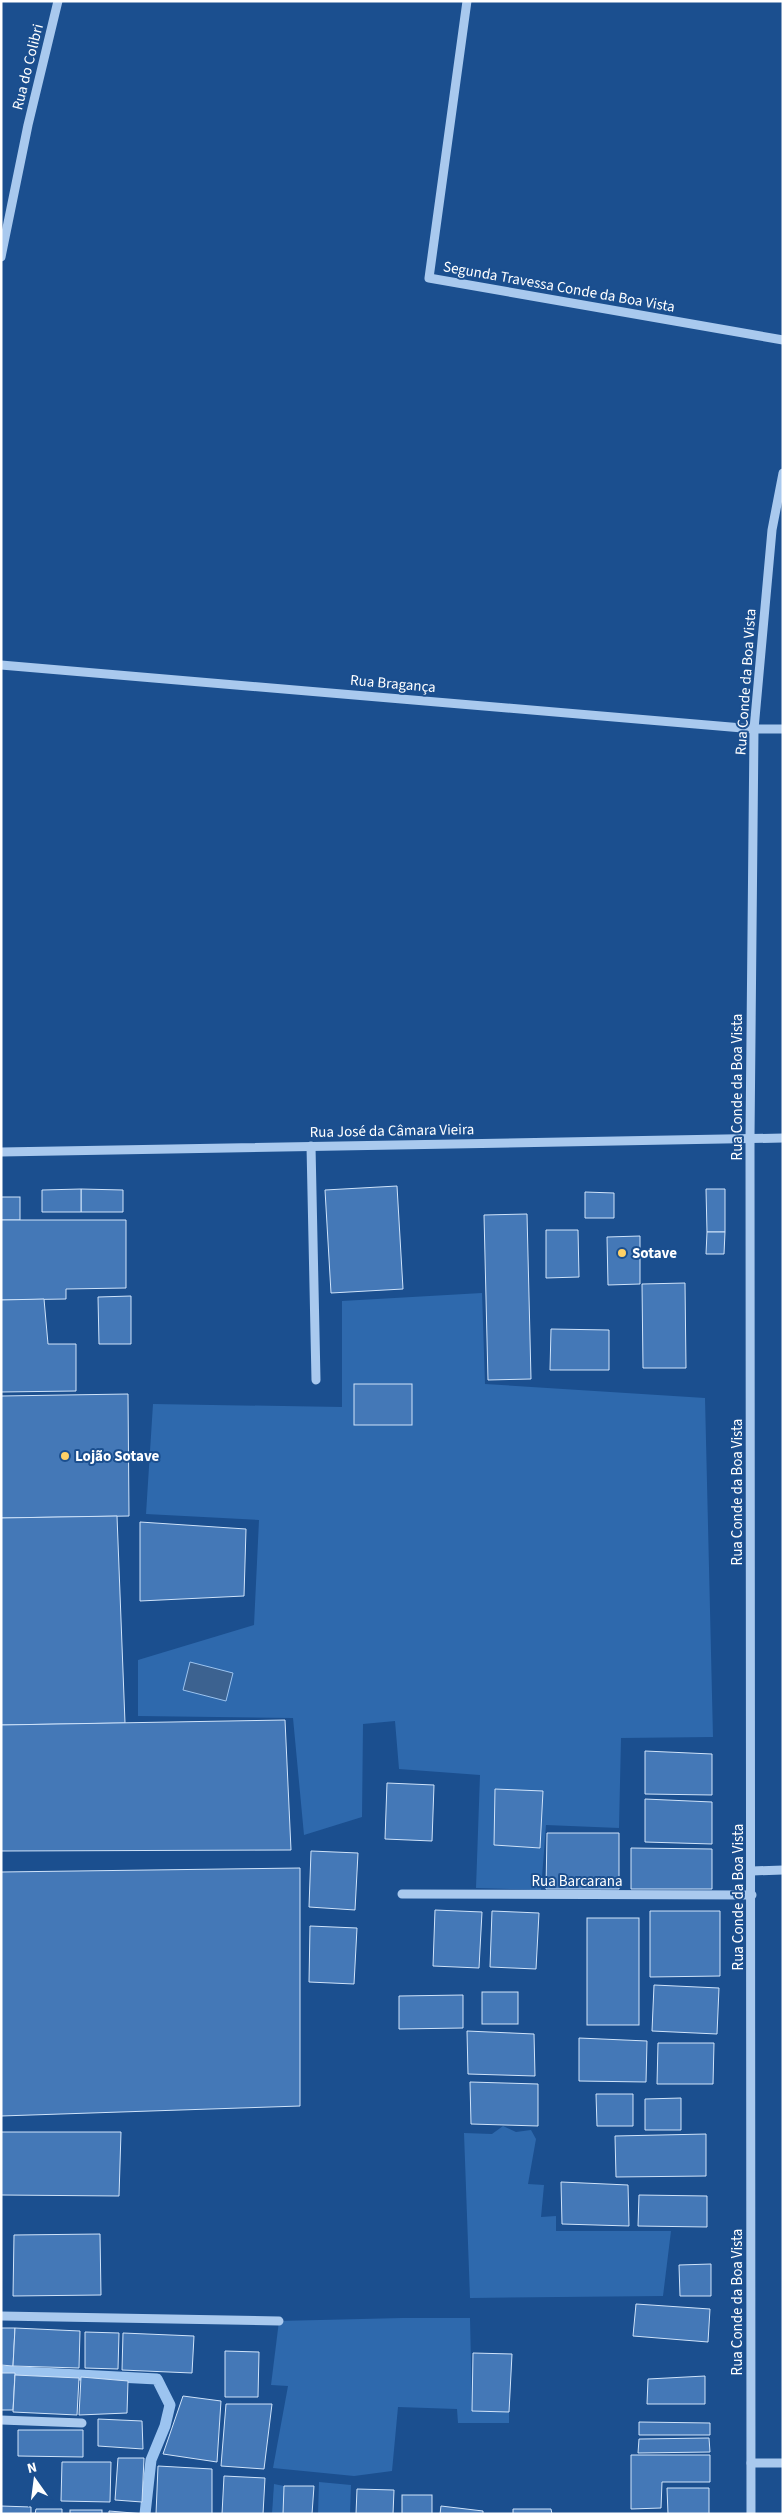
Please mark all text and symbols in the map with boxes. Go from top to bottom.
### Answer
street label: Rua do Colibri [7,22,49,112]
street label: Segunda Travessa Conde da Boa Vista [441,256,677,318]
street label: Rua Conde da Boa Vista [730,608,762,756]
street label: Rua Bragança [349,670,437,698]
street label: Rua Conde da Boa Vista [727,1014,748,1160]
street label: Rua José da Câmara Vieira [310,1119,474,1143]
place label: Sotave [632,1243,677,1264]
marker: Sotave [616,1247,628,1259]
street label: Rua Conde da Boa Vista [727,1419,748,1565]
place label: Lojão Sotave [75,1446,160,1467]
marker: Lojão Sotave [59,1450,71,1462]
street label: Rua Conde da Boa Vista [728,1824,749,1970]
street label: Rua Barcarana [531,1871,623,1892]
street label: Rua Conde da Boa Vista [727,2229,748,2375]
north arrow [10,2455,60,2505]
text: N [25,2458,39,2479]

